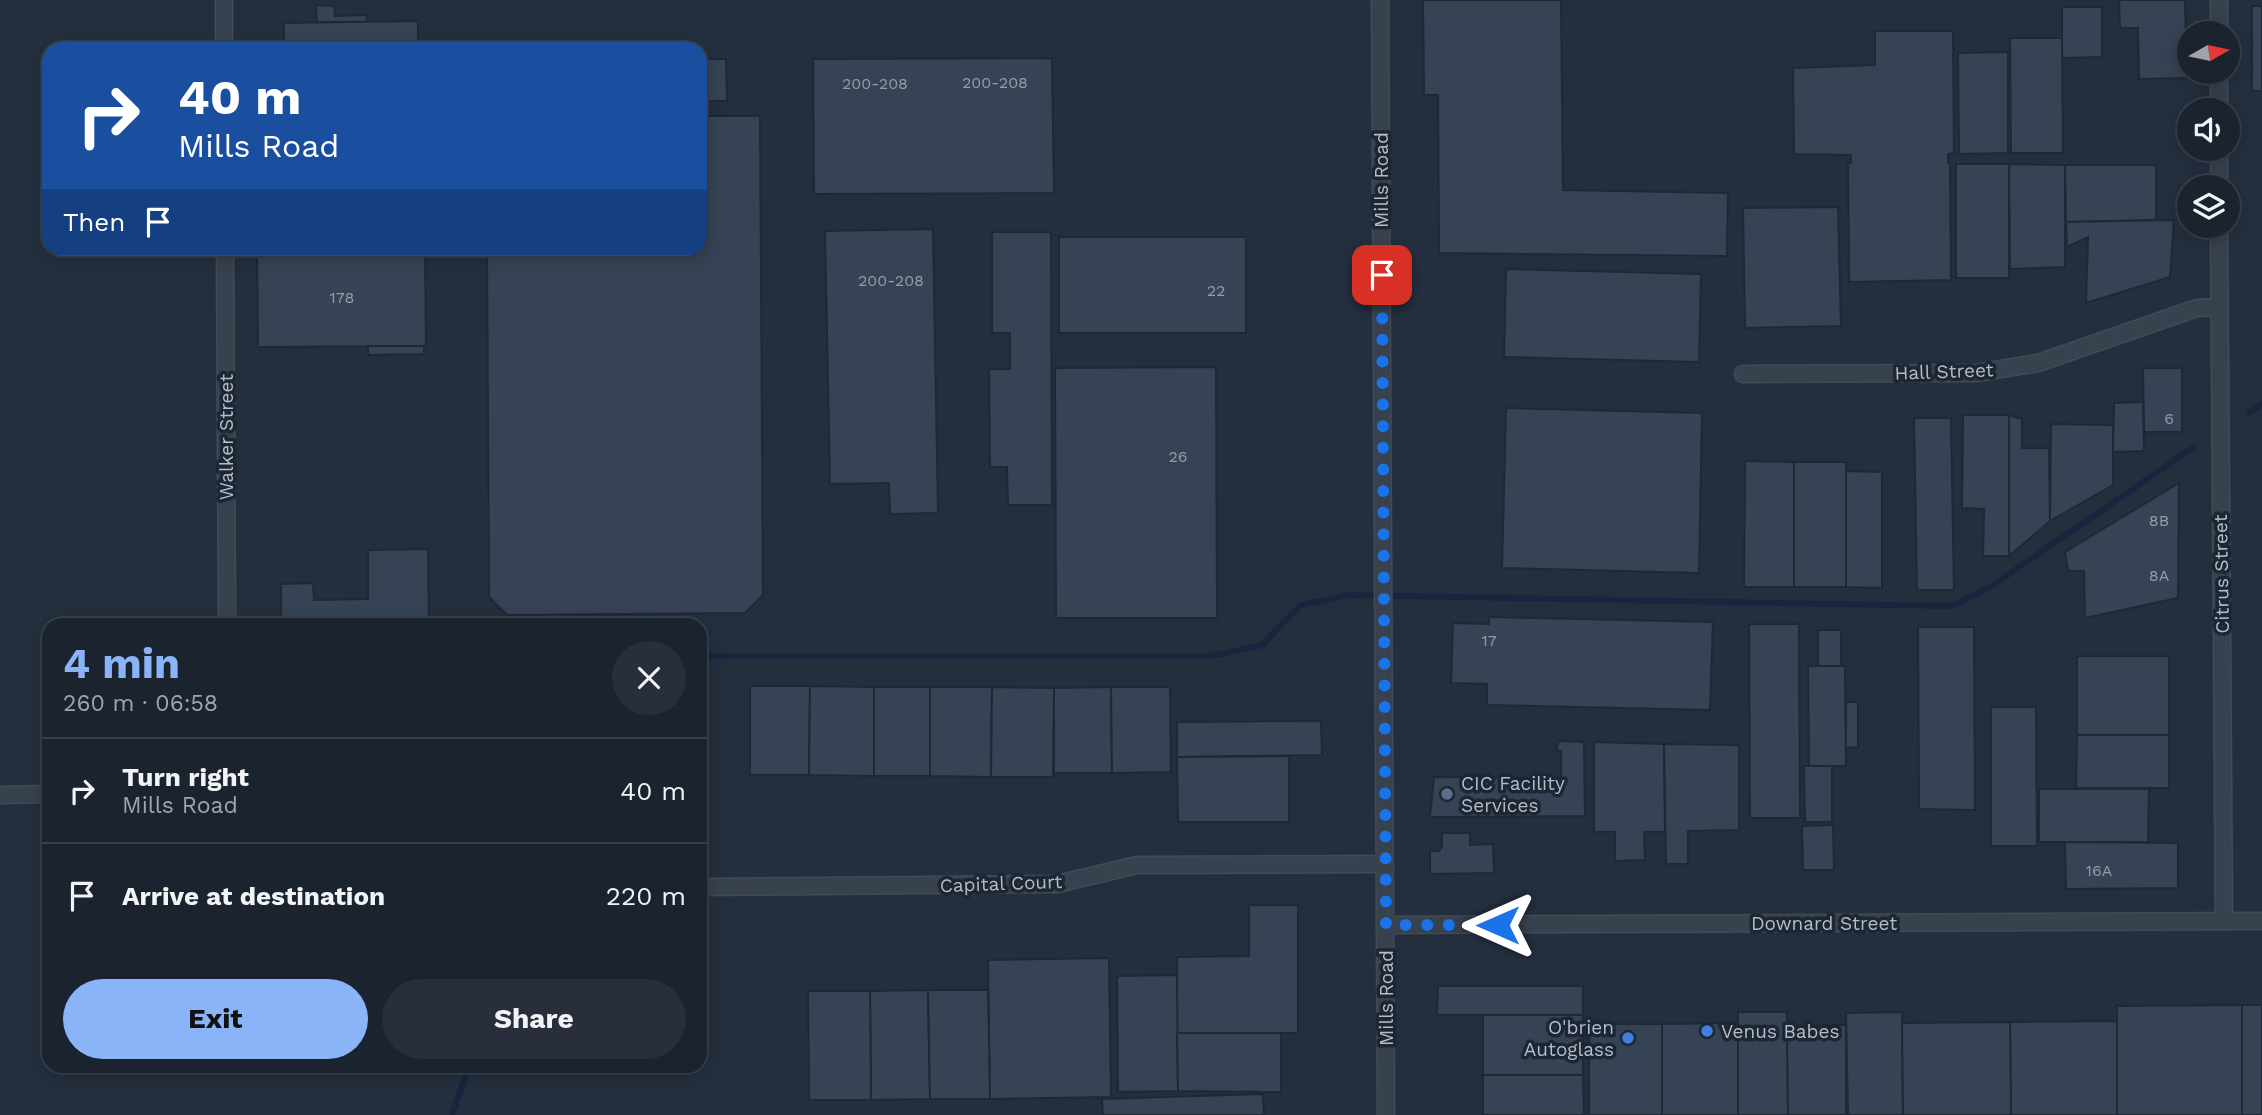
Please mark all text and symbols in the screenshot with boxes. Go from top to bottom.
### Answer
north arrow [2177,21,2240,84]
map controls [2177,21,2240,238]
text: 40 m [178,68,301,126]
icon: right [63,70,154,161]
house number: 200-208 [962,73,1028,92]
house number: 200-208 [842,74,908,93]
button: sound [2177,98,2240,161]
text: Mills Road [178,127,339,165]
street label: Mills Road [1370,132,1393,228]
button: layers [2177,175,2240,238]
icon: arrive [139,203,177,241]
text: Then [63,207,125,237]
pin [1352,245,1412,305]
icon: arrive [1363,256,1401,294]
house number: 200-208 [858,271,924,290]
house number: 22 [1207,281,1225,300]
house number: 178 [330,288,354,307]
street label: Hall Street [1894,358,1994,385]
street label: Walker Street [215,374,238,500]
house number: 6 [2164,409,2174,428]
house number: 26 [1168,447,1188,466]
house number: 8B [2149,511,2169,530]
street label: Citrus Street [2209,514,2234,634]
house number: 8A [2149,566,2170,585]
house number: 17 [1481,631,1497,650]
text: 4 min [63,639,180,688]
button: close [612,641,686,715]
text: 260 m · 06:58 [63,690,218,717]
text: Turn right [122,762,249,792]
icon: right [63,772,101,810]
place label: CIC Facility Services [1461,772,1565,817]
text: 40 m [620,776,686,806]
marker: CIC Facility Services [1439,786,1455,802]
text: Mills Road [122,792,238,819]
house number: 16A [2086,861,2113,880]
street label: Capital Court [939,870,1063,897]
icon: arrive [63,877,101,915]
text: Arrive at destination [122,881,385,911]
text: 220 m [606,881,686,911]
position arrow [1461,888,1535,962]
street label: Downard Street [1751,912,1897,935]
street label: Mills Road [1375,950,1398,1046]
button: Exit [63,979,368,1059]
button: Share [382,979,686,1059]
place label: O'brien Autoglass [1524,1016,1614,1061]
place label: Venus Babes [1721,1020,1839,1043]
marker: Venus Babes [1699,1023,1715,1039]
marker: O'brien Autoglass [1620,1030,1636,1046]

